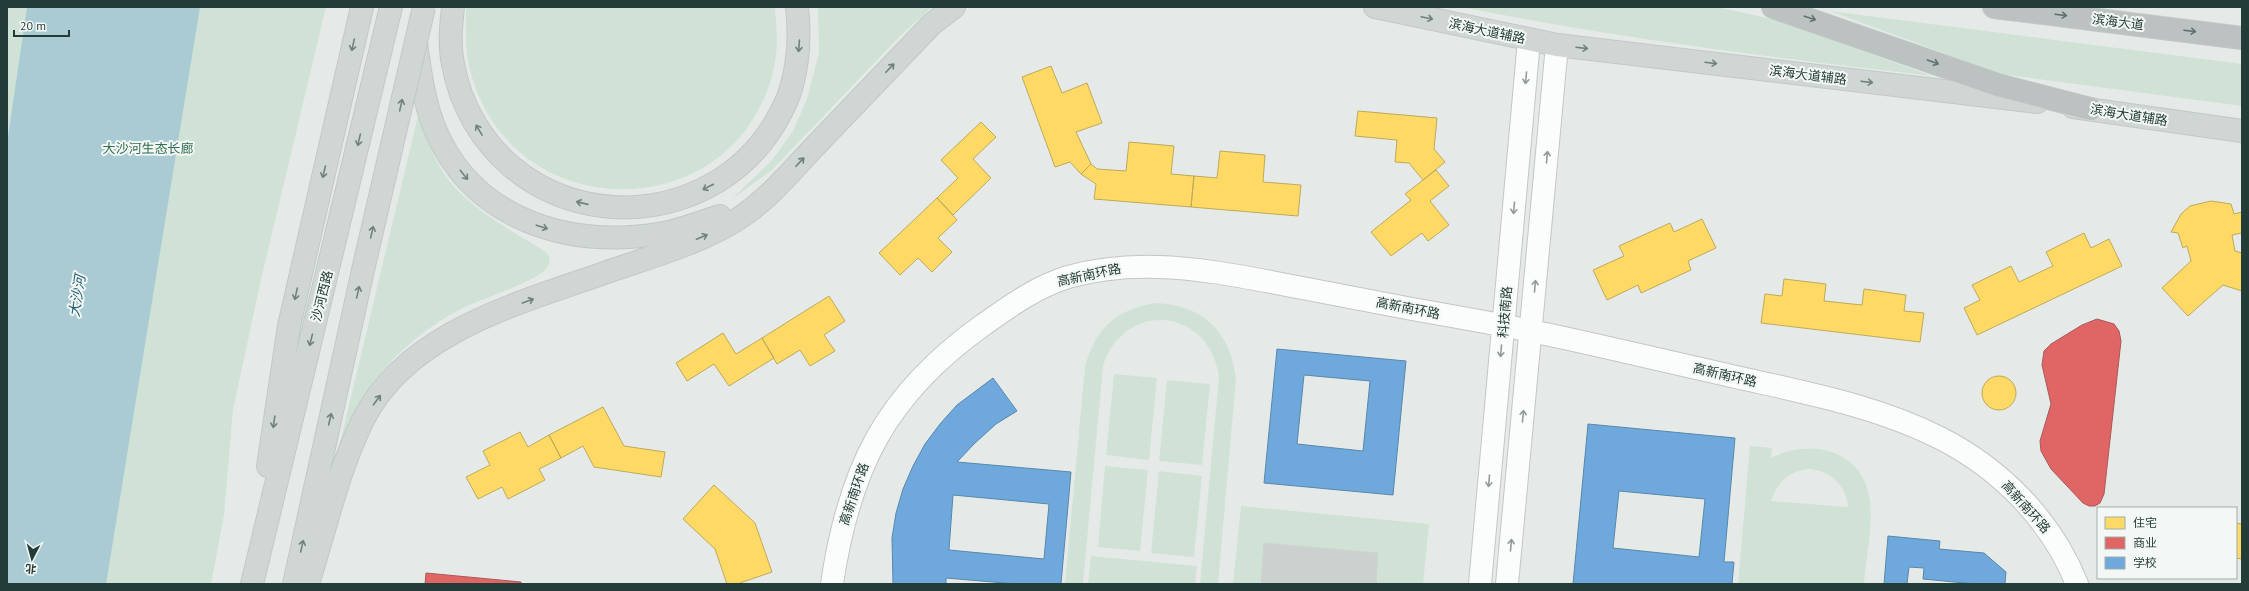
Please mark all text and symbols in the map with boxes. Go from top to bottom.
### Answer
street label: 滨海大道 [2091,10,2145,34]
one-way arrow [2054,11,2067,19]
scale bar [14,12,69,38]
one-way arrow [1420,14,1433,22]
street label: 滨海大道辅路 [1447,15,1527,47]
one-way arrow [1804,15,1816,23]
text: 20 m [20,18,46,33]
one-way arrow [2183,27,2196,35]
one-way arrow [349,38,357,51]
one-way arrow [795,39,802,52]
one-way arrow [1575,44,1588,51]
one-way arrow [1704,59,1717,67]
one-way arrow [1926,59,1938,67]
street label: 滨海大道辅路 [1768,62,1848,88]
one-way arrow [885,63,894,73]
one-way arrow [1522,71,1529,84]
one-way arrow [1860,78,1873,86]
one-way arrow [398,99,406,112]
street label: 滨海大道辅路 [2089,101,2169,129]
one-way arrow [475,125,483,136]
one-way arrow [355,134,362,147]
park label: 大沙河生态长廊 [102,140,194,157]
one-way arrow [1543,151,1551,164]
one-way arrow [795,157,805,167]
one-way arrow [320,165,327,178]
one-way arrow [460,169,468,180]
one-way arrow [703,184,715,191]
one-way arrow [576,199,589,206]
one-way arrow [1510,201,1518,214]
one-way arrow [536,224,548,232]
one-way arrow [368,226,376,239]
one-way arrow [695,233,707,240]
street label: 高新南环路 [1055,260,1123,290]
street label: 沙河西路 [307,269,337,323]
water label: 大沙河 [65,271,90,318]
one-way arrow [1531,280,1539,293]
street label: 科技南路 [1494,285,1516,339]
one-way arrow [355,286,362,299]
one-way arrow [291,287,299,300]
street label: 高新南环路 [1374,293,1442,323]
one-way arrow [521,297,534,304]
one-way arrow [307,333,315,346]
one-way arrow [1497,344,1505,357]
street label: 高新南环路 [1691,359,1759,391]
one-way arrow [372,394,381,405]
one-way arrow [1519,410,1527,423]
one-way arrow [326,413,334,426]
one-way arrow [270,415,278,428]
street label: 高新南环路 [835,460,873,528]
one-way arrow [1486,474,1493,487]
street label: 高新南环路 [1998,477,2054,537]
legend [2097,507,2237,579]
text: 住宅 [2133,515,2157,530]
text: 商业 [2133,535,2157,550]
north arrow [12,539,52,579]
one-way arrow [1507,539,1515,552]
one-way arrow [298,540,306,553]
text: 学校 [2133,555,2157,570]
text: 北 [25,561,37,576]

